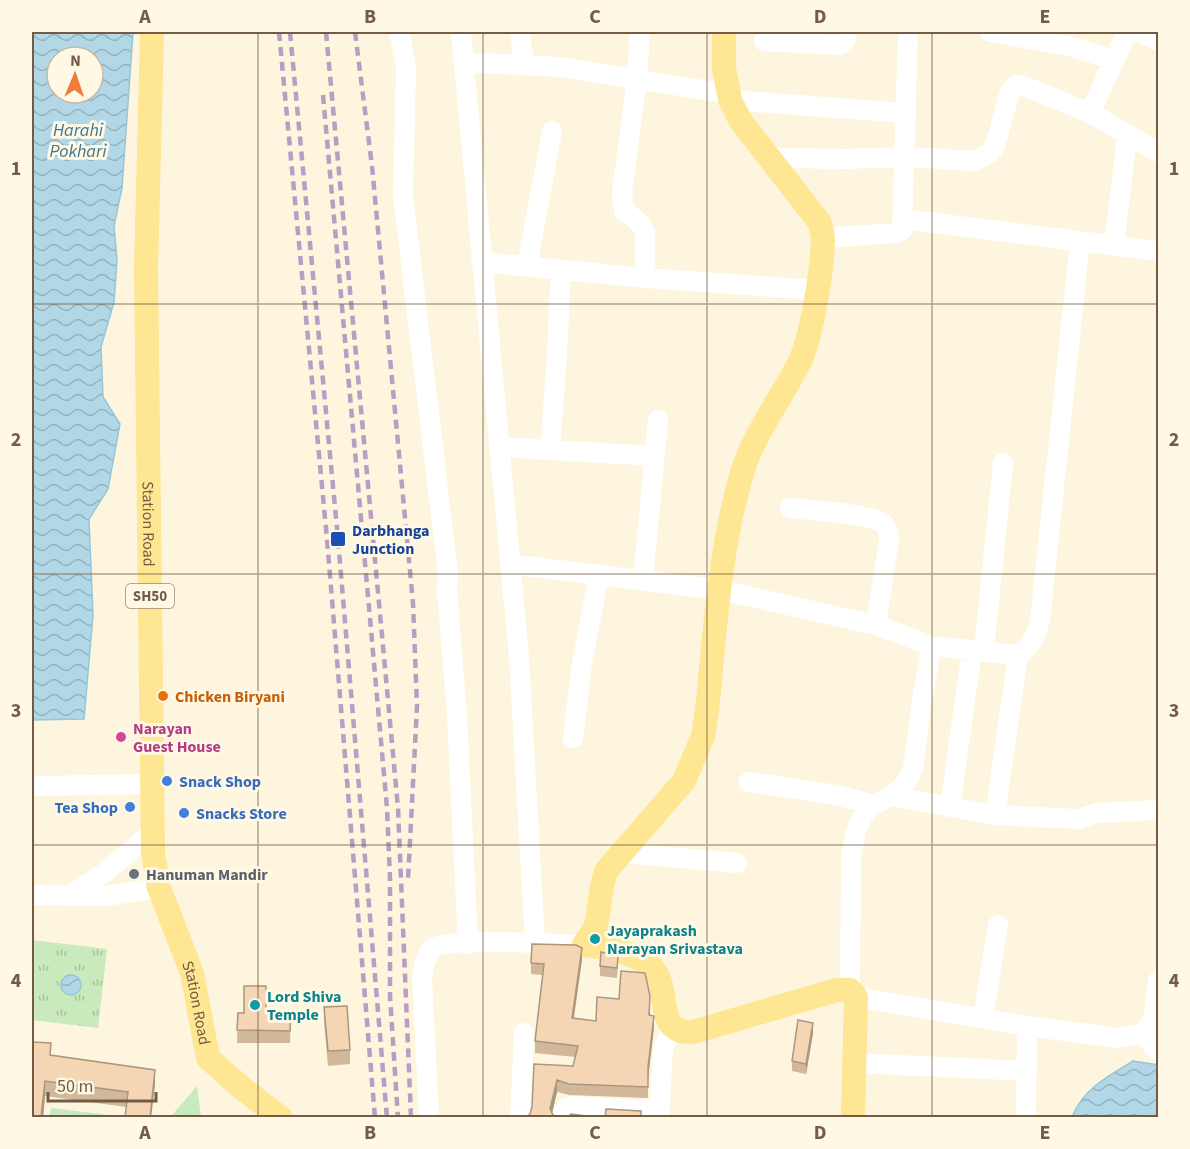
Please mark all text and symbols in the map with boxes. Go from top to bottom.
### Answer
text: A [138,3,151,31]
text: B [364,3,376,31]
text: C [589,3,601,31]
text: D [814,3,826,31]
text: E [1040,3,1050,31]
north arrow [45,45,105,105]
text: N [70,50,81,72]
water label: Harahi Pokhari [50,118,107,164]
text: 1 [11,155,21,183]
text: 1 [1169,155,1179,183]
text: 2 [11,426,21,454]
text: 2 [1169,426,1179,454]
street label: Station Road [137,481,160,567]
place label: Darbhanga Junction [352,520,430,560]
marker: Darbhanga Junction [329,530,347,548]
road number: SH50 [126,584,174,608]
place label: Chicken Biryani [175,686,285,708]
marker: Chicken Biryani [156,689,170,703]
text: 3 [11,697,21,725]
text: 3 [1169,697,1179,725]
place label: Narayan Guest House [133,718,221,758]
marker: Narayan Guest House [114,730,128,744]
place label: Snack Shop [179,771,261,793]
marker: Snack Shop [160,774,174,788]
place label: Tea Shop [54,797,118,819]
marker: Tea Shop [123,800,137,814]
place label: Snacks Store [196,803,287,825]
marker: Snacks Store [177,806,191,820]
place label: Hanuman Mandir [146,864,268,886]
marker: Hanuman Mandir [127,867,141,881]
place label: Jayaprakash Narayan Srivastava [607,920,743,960]
marker: Jayaprakash Narayan Srivastava [588,932,602,946]
street label: Station Road [176,958,215,1047]
text: 4 [11,967,22,995]
text: 4 [1169,967,1180,995]
place label: Lord Shiva Temple [267,986,341,1026]
marker: Lord Shiva Temple [248,998,262,1012]
scale bar [48,1065,156,1103]
text: 50 m [57,1074,93,1099]
text: A [138,1119,151,1147]
text: B [364,1119,376,1147]
text: C [589,1119,601,1147]
text: D [814,1119,826,1147]
text: E [1040,1119,1050,1147]

